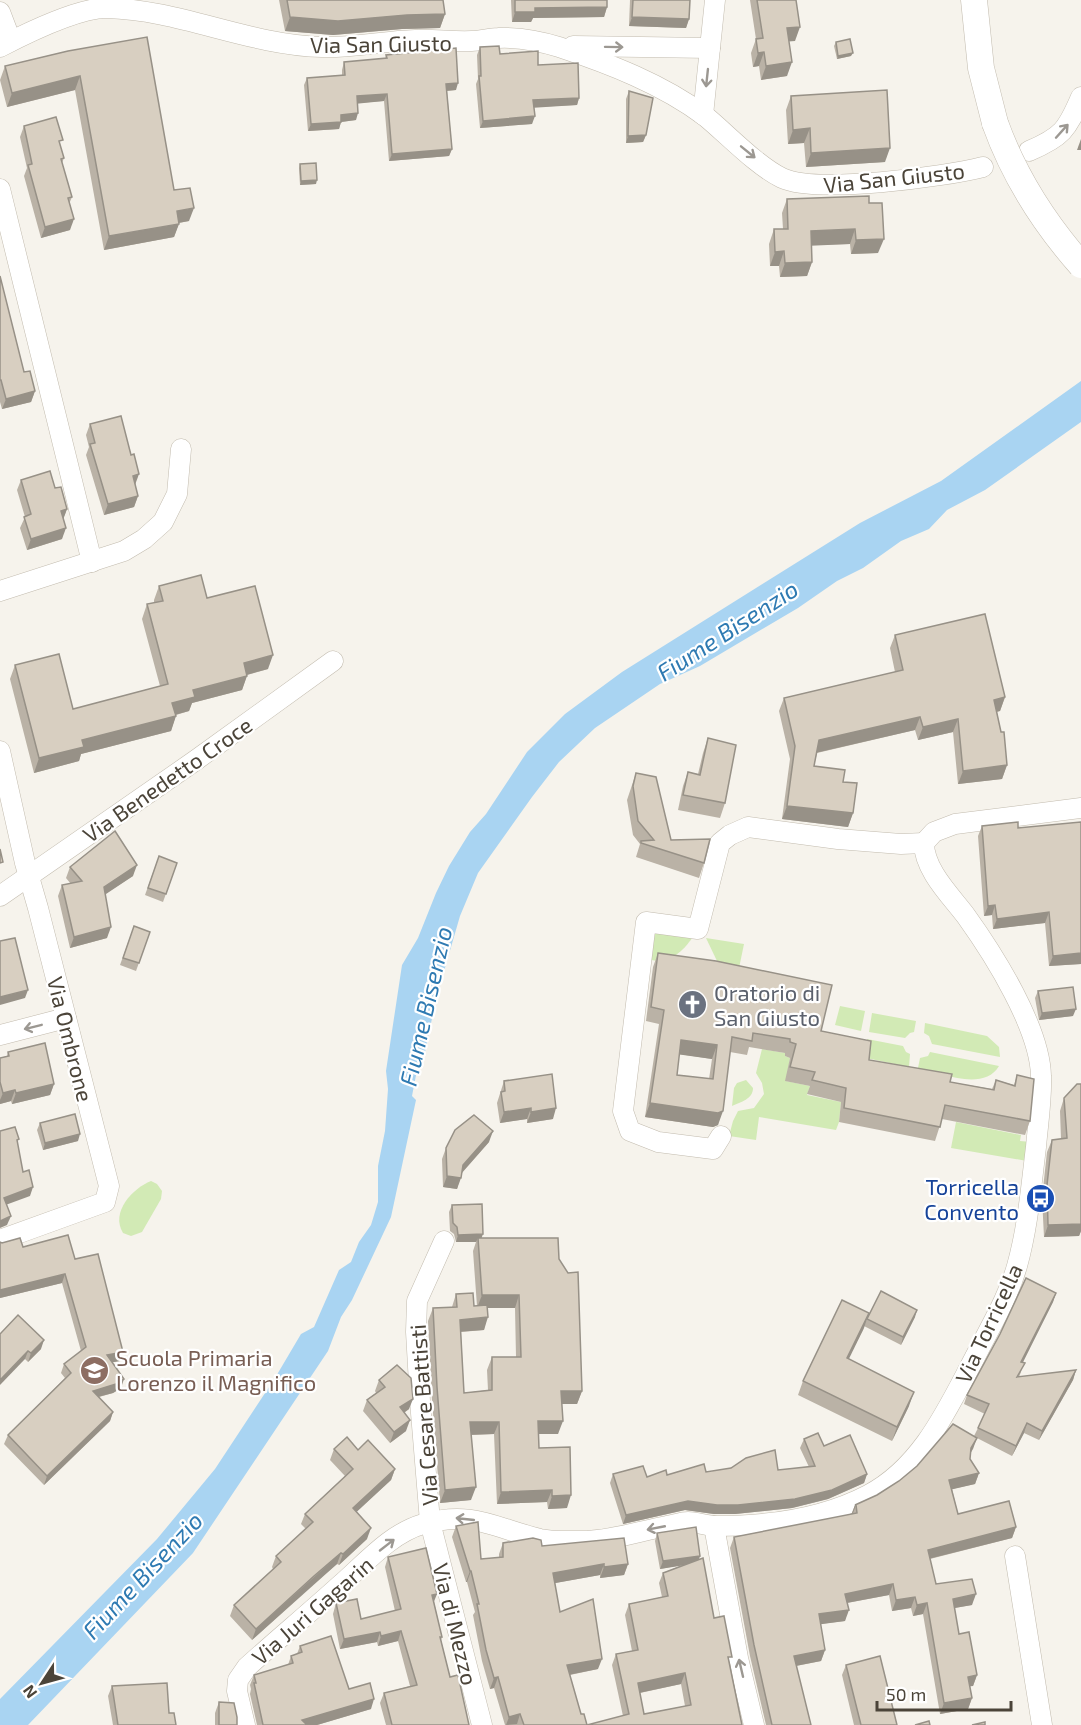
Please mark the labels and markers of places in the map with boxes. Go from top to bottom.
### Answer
place label: Oratorio di San Giusto [714,979,820,1030]
church icon: Oratorio di San Giusto [677,989,709,1021]
place label: Torricella Convento [924,1173,1019,1224]
bus stop icon: Torricella Convento [1024,1183,1056,1215]
place label: Scuola Primaria Lorenzo il Magnifico [116,1344,316,1395]
school or university icon: Scuola Primaria Lorenzo il Magnifico [79,1354,111,1386]

